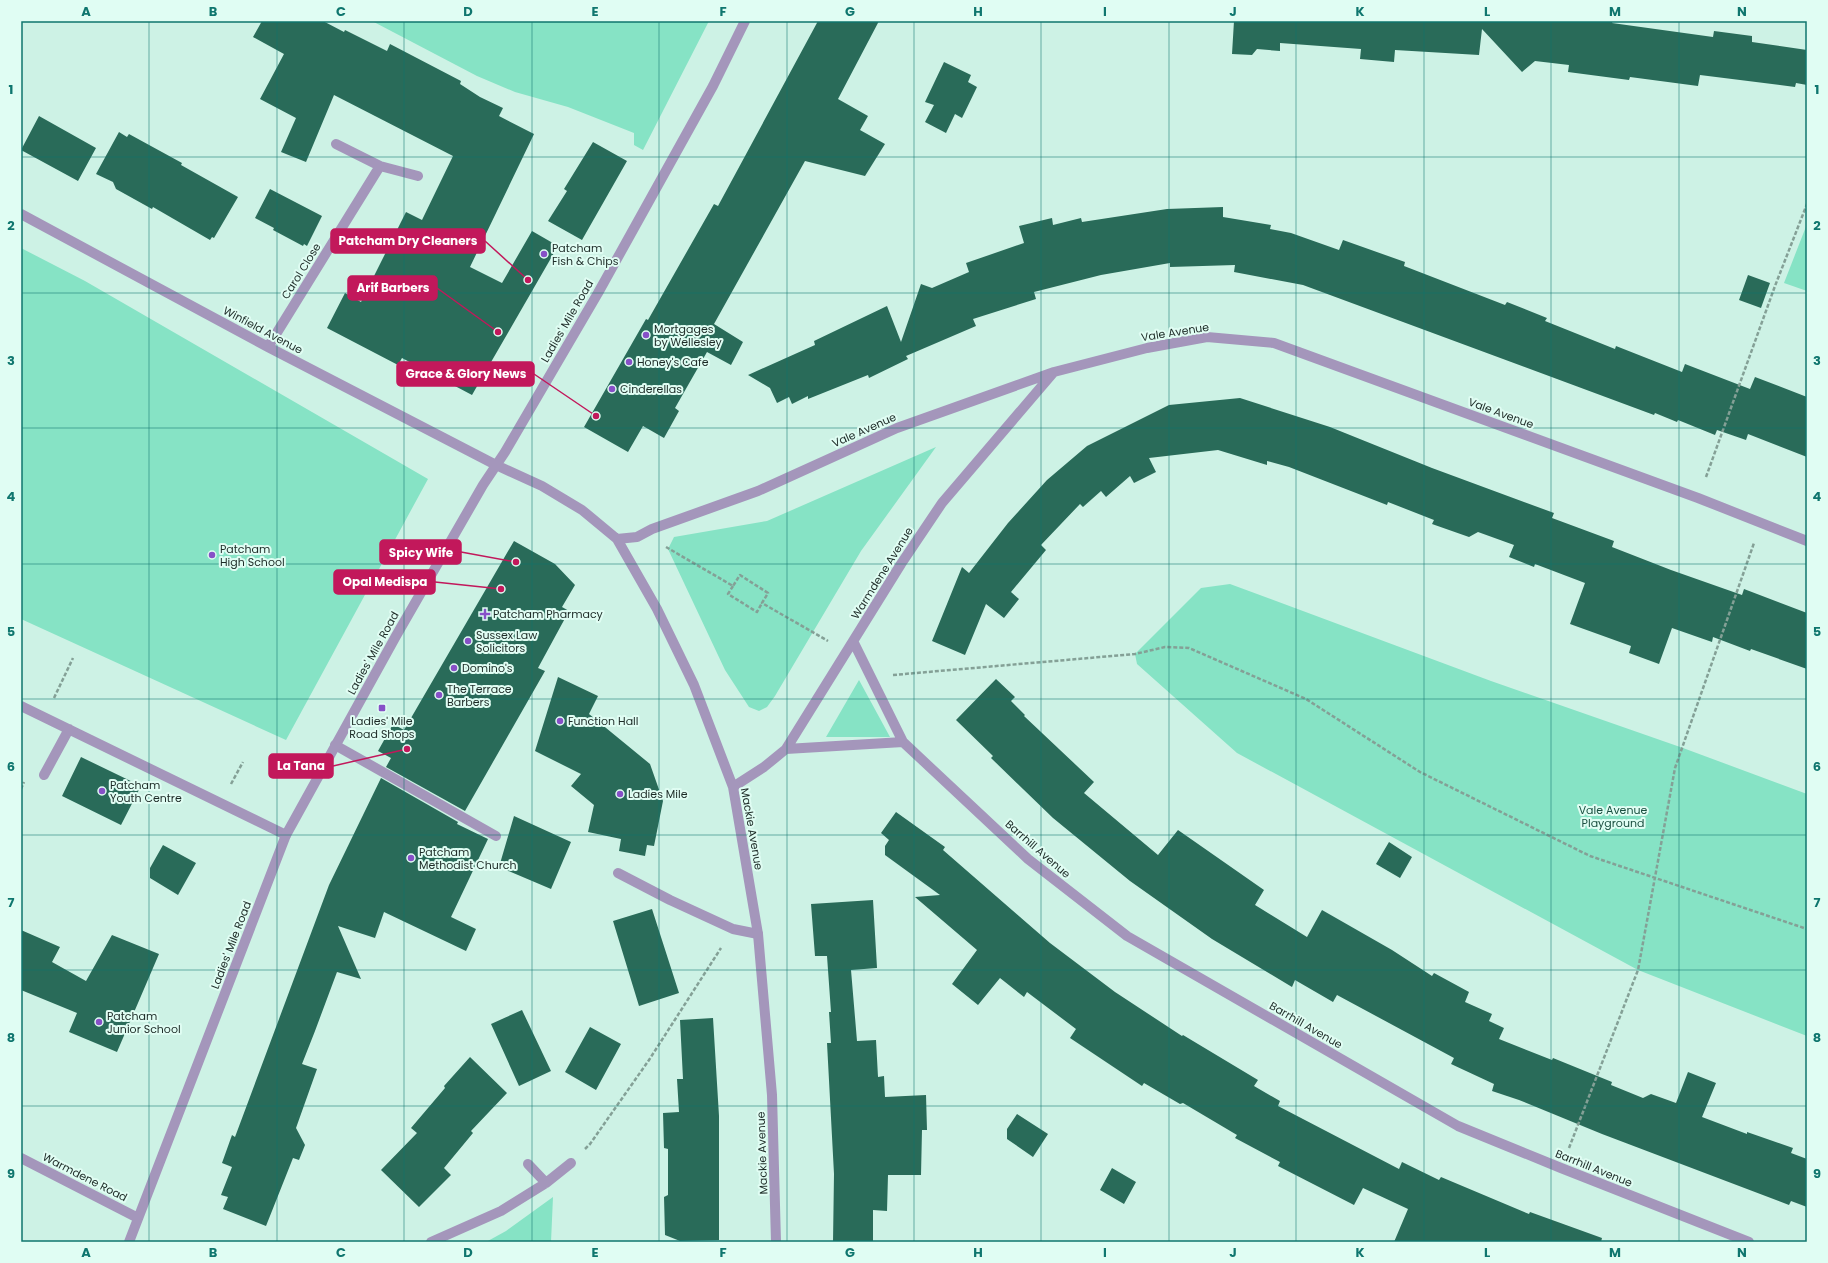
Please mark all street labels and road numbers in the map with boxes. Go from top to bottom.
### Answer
street label: Carol Close [277,240,325,302]
street label: Ladies' Mile Road [537,277,597,365]
street label: Winfield Avenue [220,302,306,358]
street label: Vale Avenue [1140,319,1210,345]
street label: Vale Avenue [1466,394,1536,432]
street label: Vale Avenue [829,409,899,451]
street label: Warmdene Avenue [847,524,917,622]
street label: Ladies' Mile Road [344,609,402,697]
street label: Mackie Avenue [737,787,767,871]
street label: Barrhill Avenue [1002,816,1074,882]
street label: Ladies' Mile Road [207,899,255,991]
street label: Barrhill Avenue [1267,998,1346,1052]
street label: Mackie Avenue [753,1111,771,1195]
street label: Barrhill Avenue [1553,1145,1635,1191]
street label: Warmdene Road [40,1149,130,1205]

